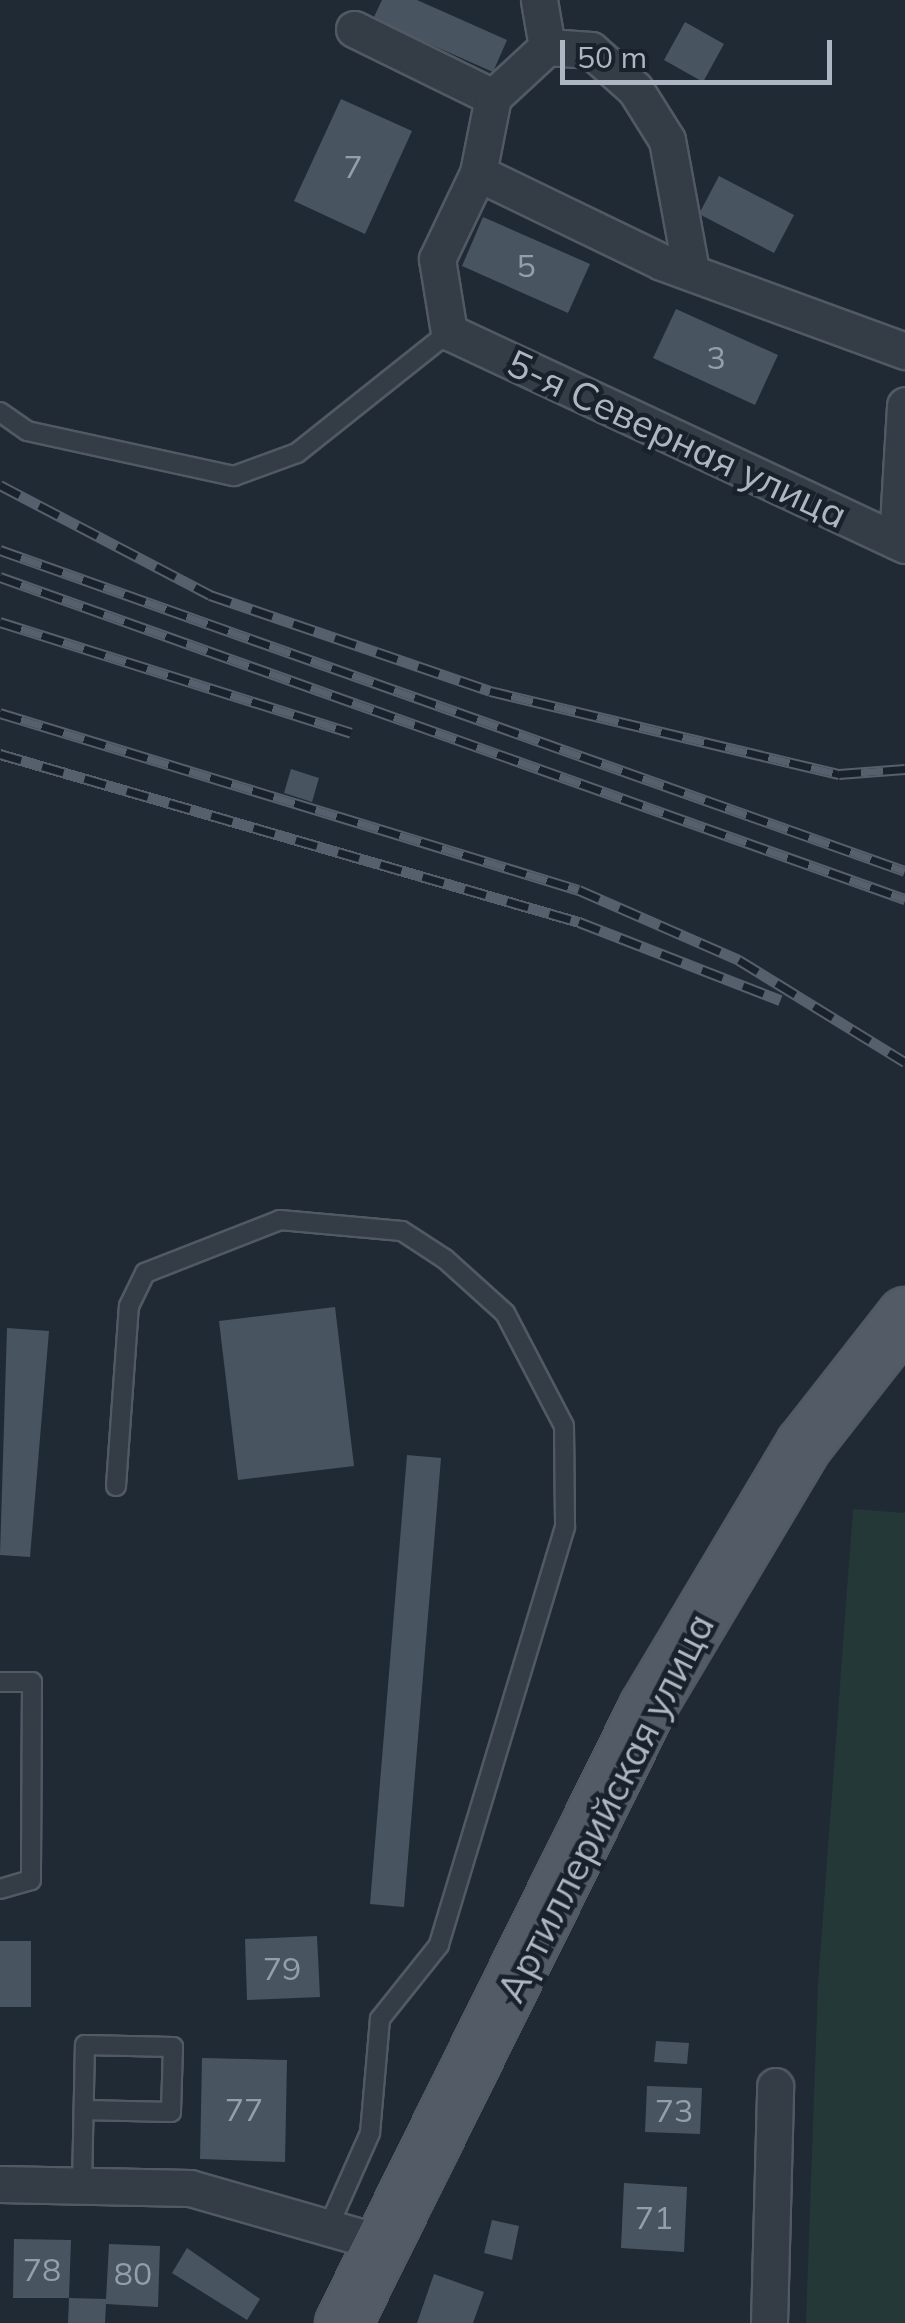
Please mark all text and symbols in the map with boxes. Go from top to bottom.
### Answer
scale bar [565,20,838,82]
text: 50 m [577,38,647,76]
house number: 7 [343,147,363,185]
house number: 5 [516,246,536,284]
house number: 3 [706,338,726,376]
street label: 5-я Северная улица [500,340,854,538]
street label: Артиллерийская улица [488,1606,724,2010]
house number: 79 [263,1949,301,1987]
house number: 77 [225,2090,263,2128]
house number: 73 [655,2091,693,2129]
house number: 71 [635,2198,673,2236]
house number: 78 [23,2250,61,2288]
house number: 80 [114,2254,152,2292]

